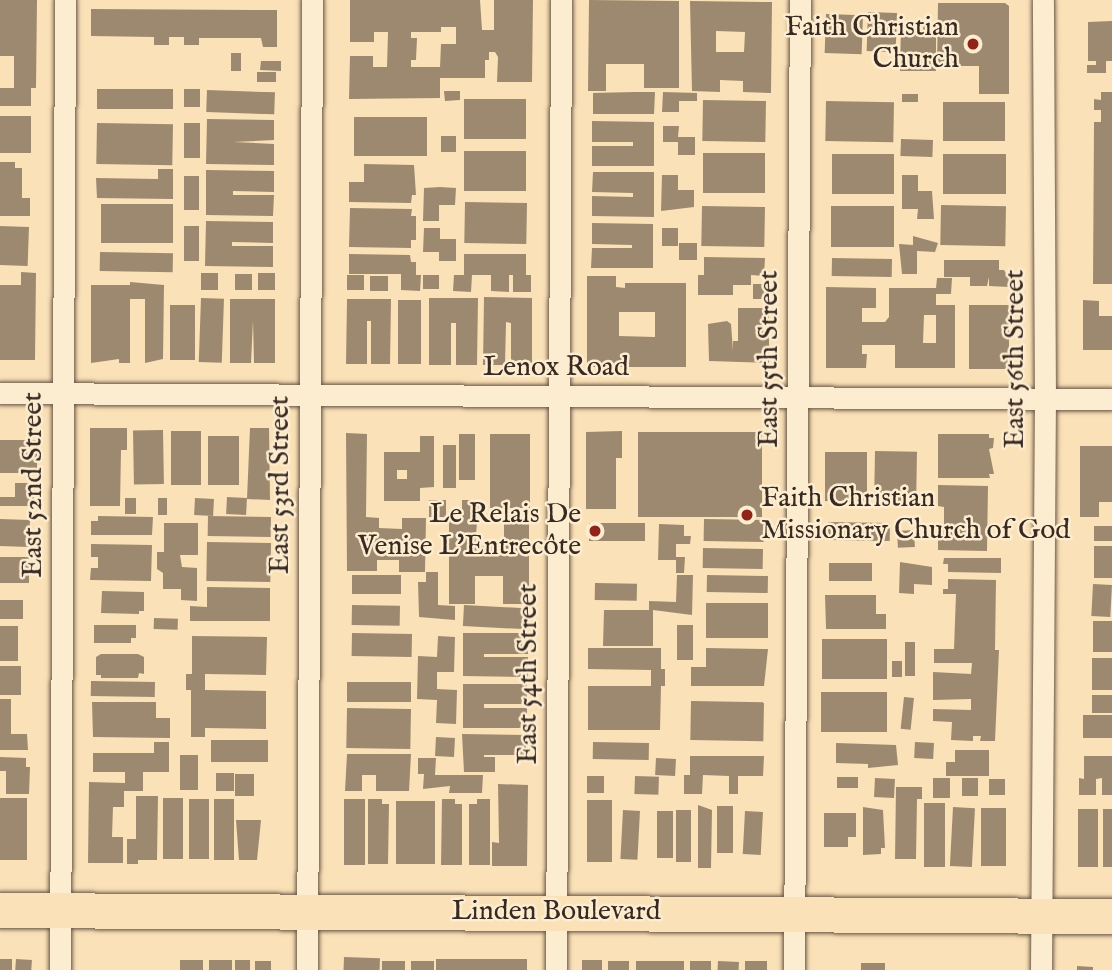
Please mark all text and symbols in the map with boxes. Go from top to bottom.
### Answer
place label: Faith Christian Church [785,11,959,77]
marker: Faith Christian Church [965,36,981,52]
street label: East 56th Street [999,269,1033,449]
street label: East 55th Street [753,270,787,448]
street label: Lenox Road [483,351,629,385]
street label: East 52nd Street [17,392,51,578]
street label: East 53rd Street [264,396,298,574]
place label: Faith Christian Missionary Church of God [761,482,1070,548]
place label: Le Relais De Venise L'Entrecôte [358,498,581,564]
marker: Faith Christian Missionary Church of God [739,507,755,523]
marker: Le Relais De Venise L'Entrecôte [587,523,603,539]
street label: East 54th Street [512,583,546,765]
street label: Linden Boulevard [451,895,661,929]

